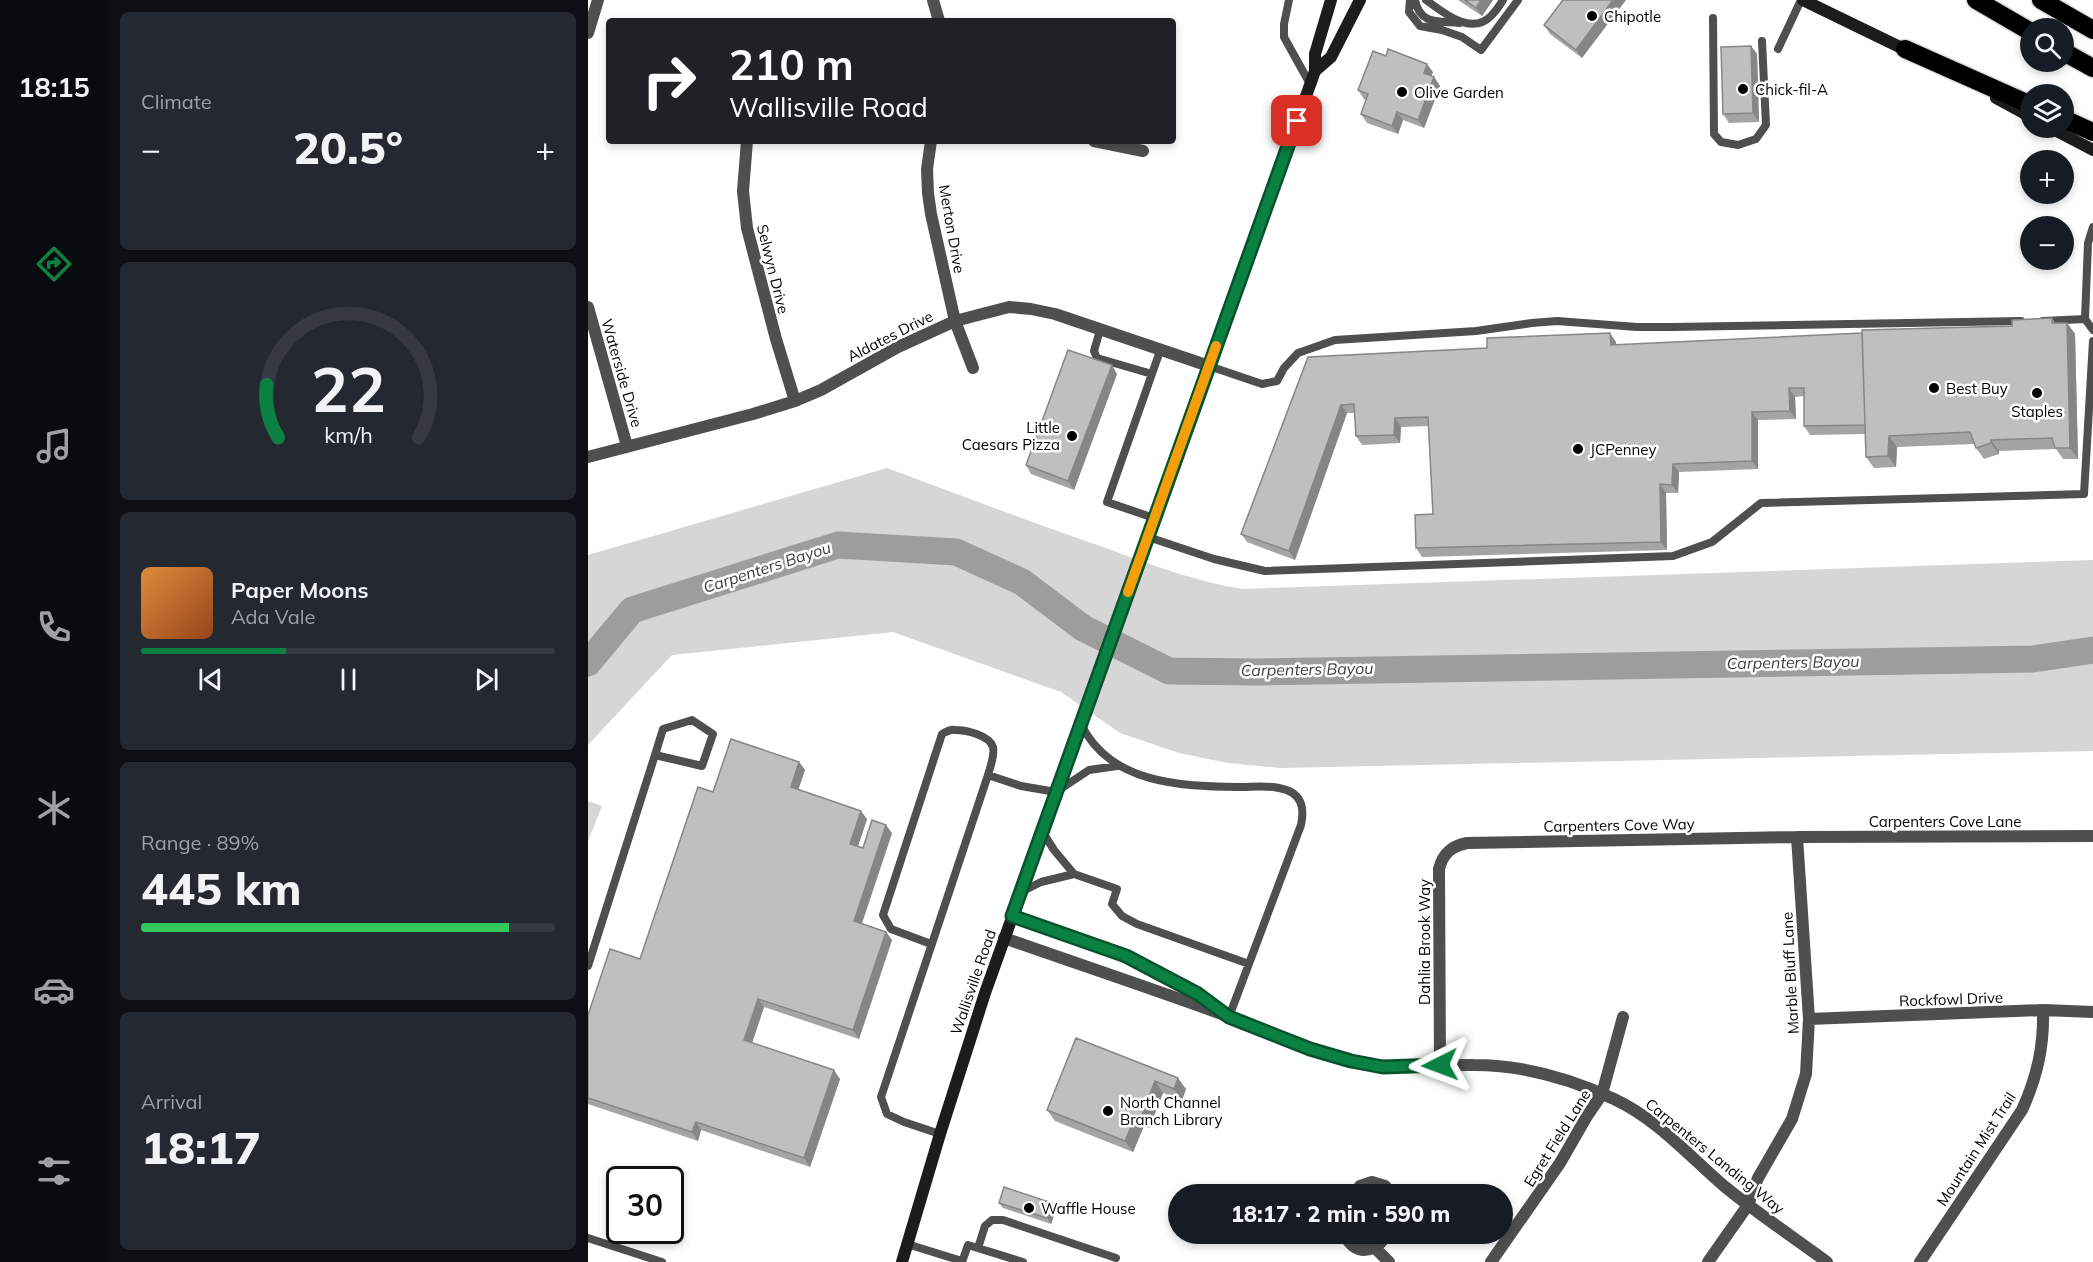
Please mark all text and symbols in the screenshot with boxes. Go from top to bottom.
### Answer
place label: Chipotle [1604,7,1661,26]
marker: Chipotle [1585,9,1599,23]
map controls [2020,18,2074,270]
button: search [2020,18,2074,72]
text: 210 m [729,38,854,91]
icon: right [630,42,708,120]
text: 18:15 [18,70,90,104]
place label: Chick-fil-A [1755,80,1828,99]
marker: Chick-fil-A [1736,82,1750,96]
place label: Olive Garden [1414,83,1504,102]
button: layers [2020,84,2074,138]
marker: Olive Garden [1395,85,1409,99]
text: Climate [141,89,212,114]
text: Wallisville Road [729,90,928,124]
pin [1271,95,1322,146]
icon: arrive [1280,104,1313,137]
text: 20.5° [293,119,403,175]
text: − [141,128,161,169]
text: + [535,128,555,169]
button: + [2020,150,2074,204]
street label: Merton Drive [935,183,969,275]
button: − [2020,216,2074,270]
street label: Selwyn Drive [753,222,793,316]
icon: directions [33,243,75,285]
street label: Aldates Drive [844,306,936,366]
street label: Waterside Drive [597,317,647,429]
text: 22 [311,349,385,428]
place label: Best Buy [1946,379,2008,398]
marker: Best Buy [1927,381,1941,395]
marker: Staples [2030,386,2044,400]
place label: Staples [2011,402,2063,421]
place label: Little Caesars Pizza [962,418,1060,454]
text: km/h [324,421,372,448]
icon: music [33,425,75,467]
marker: Little Caesars Pizza [1065,429,1079,443]
place label: JCPenney [1590,440,1656,459]
marker: JCPenney [1571,442,1585,456]
water label: Carpenters Bayou [701,537,833,597]
text: Paper Moons [231,576,369,604]
text: Ada Vale [231,604,315,629]
icon: phone [33,606,75,648]
water label: Carpenters Bayou [1726,651,1860,673]
water label: Carpenters Bayou [1240,658,1374,680]
icon: previous [194,663,227,696]
icon: pause [332,663,365,696]
icon: next [470,663,503,696]
icon: climate [33,787,75,829]
street label: Carpenters Cove Lane [1869,812,2021,831]
street label: Carpenters Cove Way [1543,814,1695,836]
text: Range · 89% [141,830,259,855]
text: 445 km [141,860,302,916]
street label: Dahlia Brook Way [1415,879,1434,1005]
street label: Marble Bluff Lane [1777,911,1803,1035]
street label: Wallisville Road [946,927,1000,1037]
icon: car [33,969,75,1011]
street label: Rockfowl Drive [1899,988,2003,1010]
position arrow [1408,1033,1472,1097]
street label: Egret Field Lane [1519,1086,1595,1190]
text: Arrival [141,1089,202,1114]
street label: Mountain Mist Trail [1932,1089,2020,1209]
place label: North Channel Branch Library [1120,1093,1223,1129]
street label: Carpenters Landing Way [1642,1094,1788,1218]
marker: North Channel Branch Library [1101,1104,1115,1118]
text: 18:17 [141,1119,261,1175]
icon: filters [33,1150,75,1192]
speed limit sign: 30 [606,1166,684,1244]
place label: Waffle House [1041,1199,1136,1218]
text: 18:17 · 2 min · 590 m [1231,1200,1450,1228]
marker: Waffle House [1022,1201,1036,1215]

